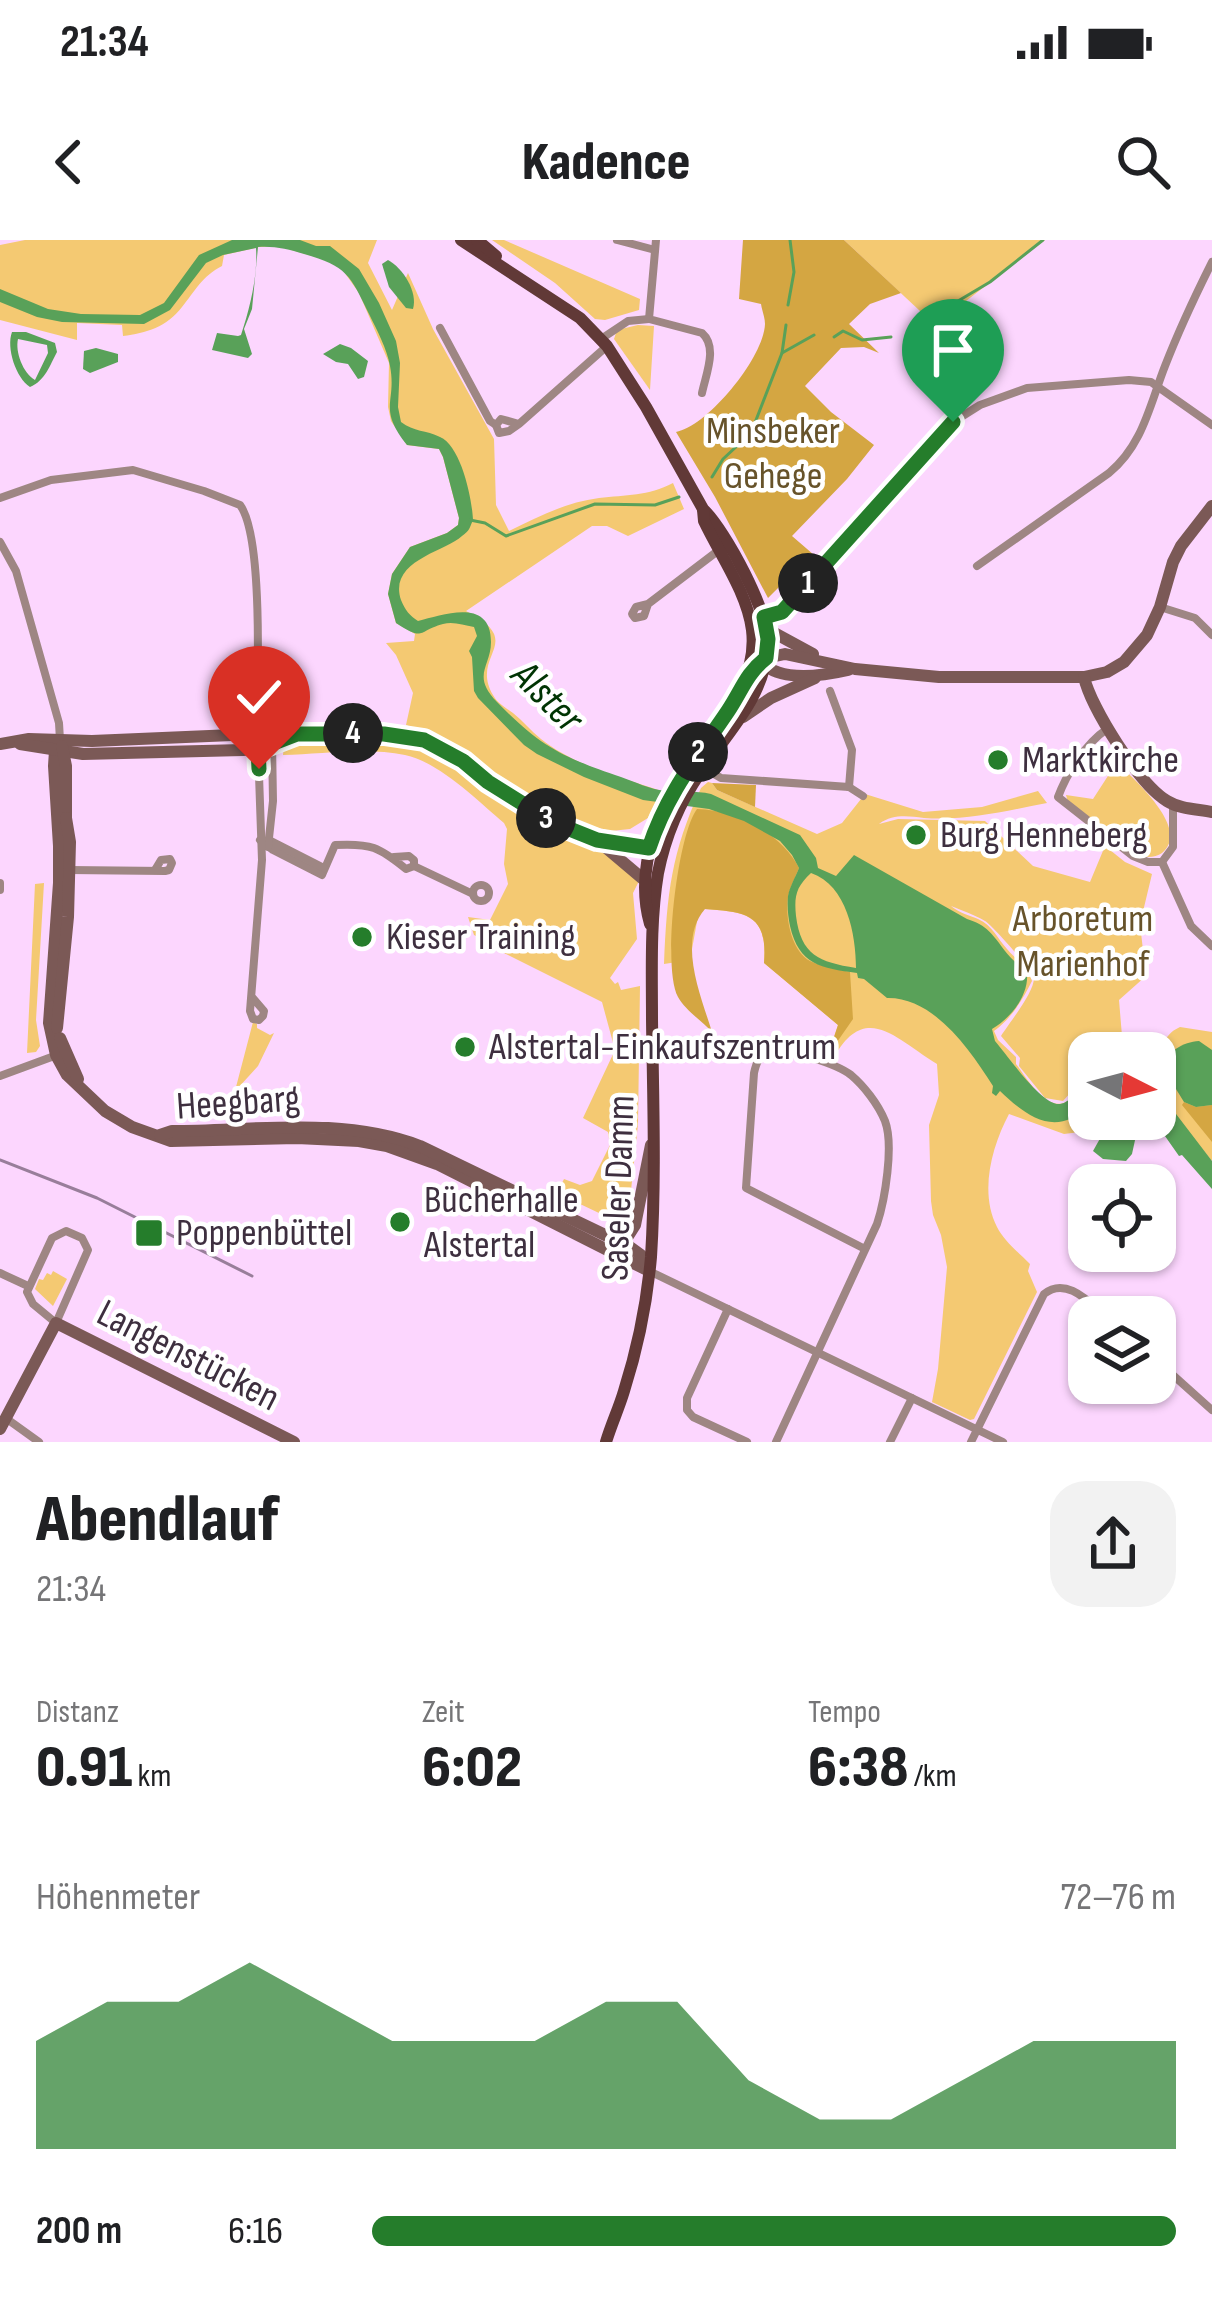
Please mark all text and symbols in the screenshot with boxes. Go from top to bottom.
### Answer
text: 21:34 [60,15,149,70]
icon: back [36,129,102,195]
icon: search [1110,129,1176,195]
text: Kadence [522,130,690,195]
pin [902,299,1004,422]
icon: arrive [920,317,986,383]
park label: Minsbeker Gehege [706,408,840,500]
pin: 1 [778,553,838,613]
text: 1 [802,563,814,603]
pin [208,646,310,769]
water label: Alster [499,649,595,745]
icon: check [226,664,292,730]
pin: 4 [323,703,383,763]
text: 4 [345,713,361,753]
pin: 2 [668,722,728,782]
text: 2 [691,732,705,772]
place label: Marktkirche [1022,737,1179,784]
marker: Marktkirche [985,747,1011,773]
pin: 3 [516,788,576,848]
text: 3 [539,798,553,838]
place label: Burg Henneberg [940,812,1148,859]
marker: Burg Henneberg [903,822,929,848]
park label: Arboretum Marienhof [1012,896,1153,988]
place label: Kieser Training [386,914,576,961]
marker: Kieser Training [349,924,375,950]
place label: Alstertal-Einkaufszentrum [488,1024,836,1071]
north arrow [1068,1032,1176,1140]
map controls [1068,1032,1176,1404]
marker: Alstertal-Einkaufszentrum [452,1034,478,1060]
street label: Heegbarg [175,1075,301,1131]
street label: Saseler Damm [592,1094,646,1282]
button: locate [1068,1164,1176,1272]
place label: Bücherhalle Alstertal [423,1177,579,1269]
marker: Bücherhalle Alstertal [387,1209,413,1235]
place label: Poppenbüttel [176,1210,352,1257]
marker: Poppenbüttel [133,1217,165,1249]
street label: Langenstücken [89,1290,287,1422]
button: layers [1068,1296,1176,1404]
text: Abendlauf [36,1481,279,1560]
button: share [1050,1481,1176,1607]
text: 21:34 [36,1566,106,1613]
text: Distanz [36,1692,119,1732]
text: Zeit [422,1692,464,1732]
text: Tempo [808,1692,881,1732]
text: 0.91 [36,1732,132,1804]
text: 6:02 [422,1732,522,1804]
text: 6:38 [808,1732,908,1804]
text: km [132,1756,171,1796]
text: /km [908,1756,957,1796]
text: Höhenmeter [36,1874,200,1921]
text: 72–76 m [1060,1874,1176,1921]
text: 200 m [36,2208,122,2255]
text: 6:16 [228,2208,283,2255]

